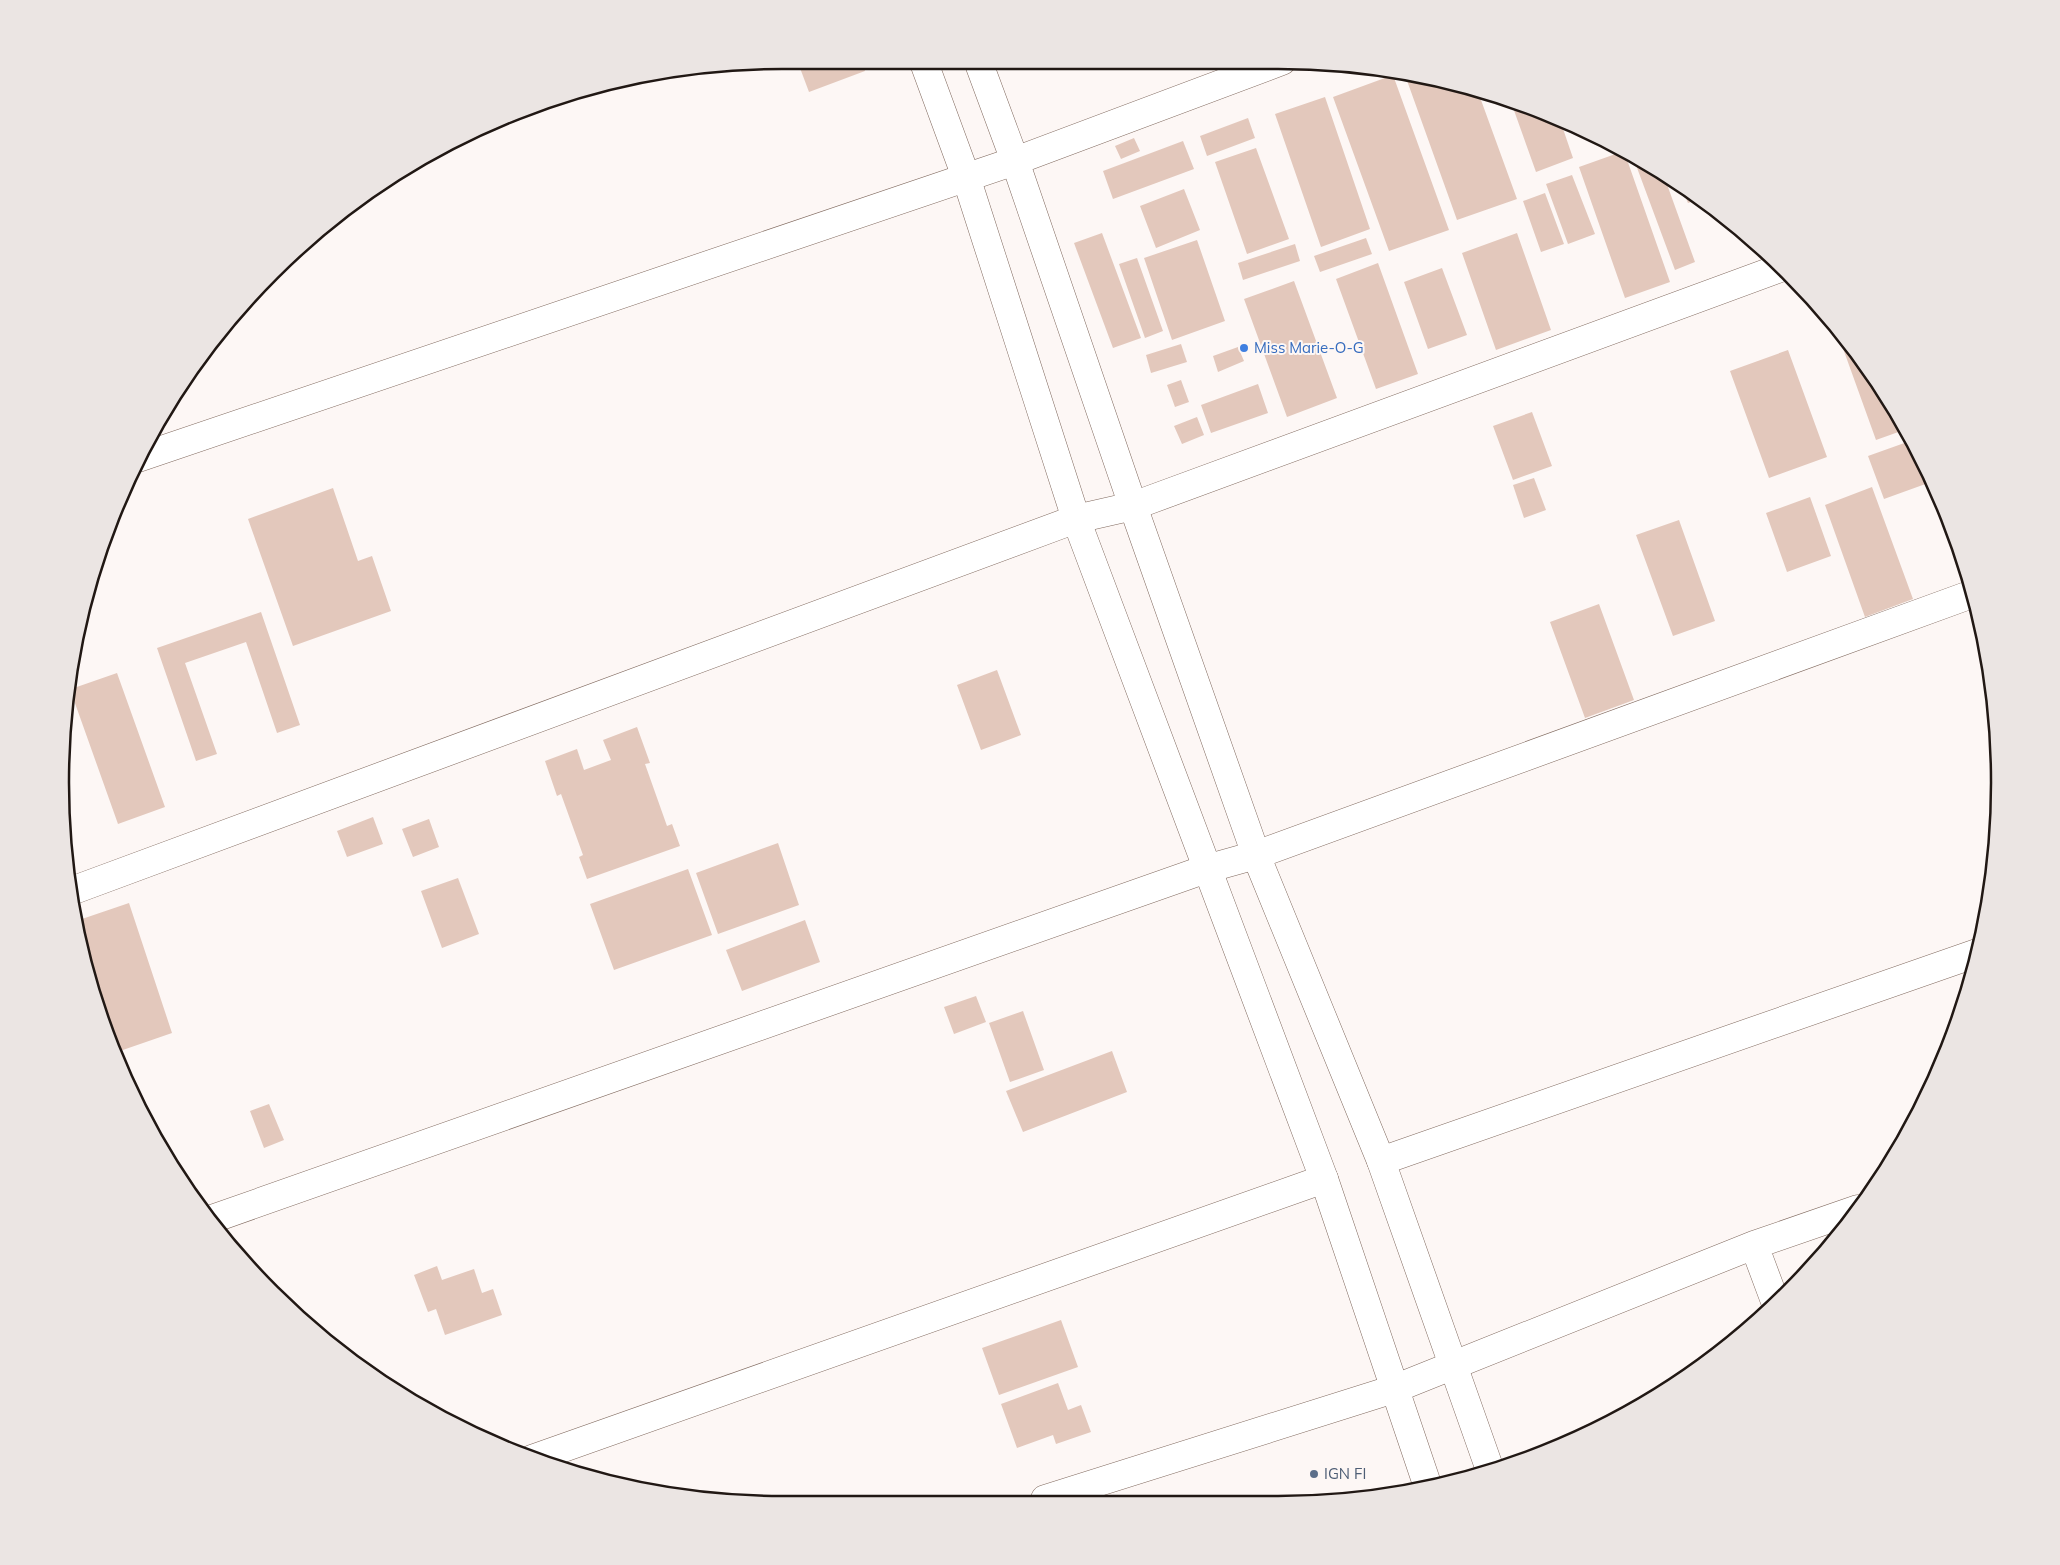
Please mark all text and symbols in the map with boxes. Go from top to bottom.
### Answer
place label: Miss Marie-O-G [1254,338,1364,357]
marker: Miss Marie-O-G [1238,342,1250,354]
place label: IGN FI [1324,1464,1366,1483]
marker: IGN FI [1308,1468,1320,1480]

